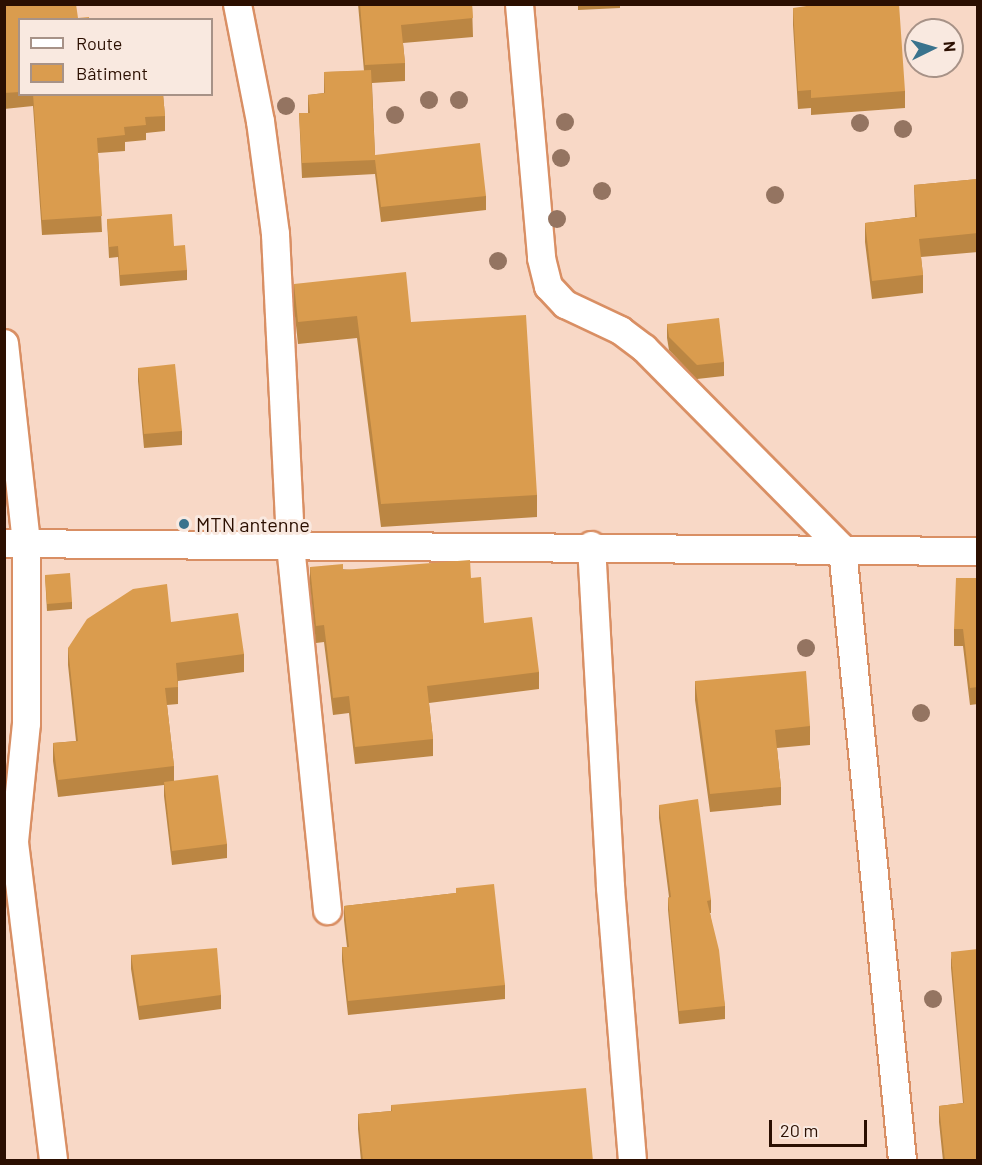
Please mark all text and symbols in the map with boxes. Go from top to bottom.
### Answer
legend [18,18,213,96]
north arrow [904,18,964,78]
text: Route [76,32,122,54]
text: N [941,40,960,53]
text: Bâtiment [76,62,148,84]
place label: MTN antenne [196,512,310,536]
marker: MTN antenne [177,517,191,531]
scale bar [772,1108,870,1146]
text: 20 m [780,1119,818,1141]

